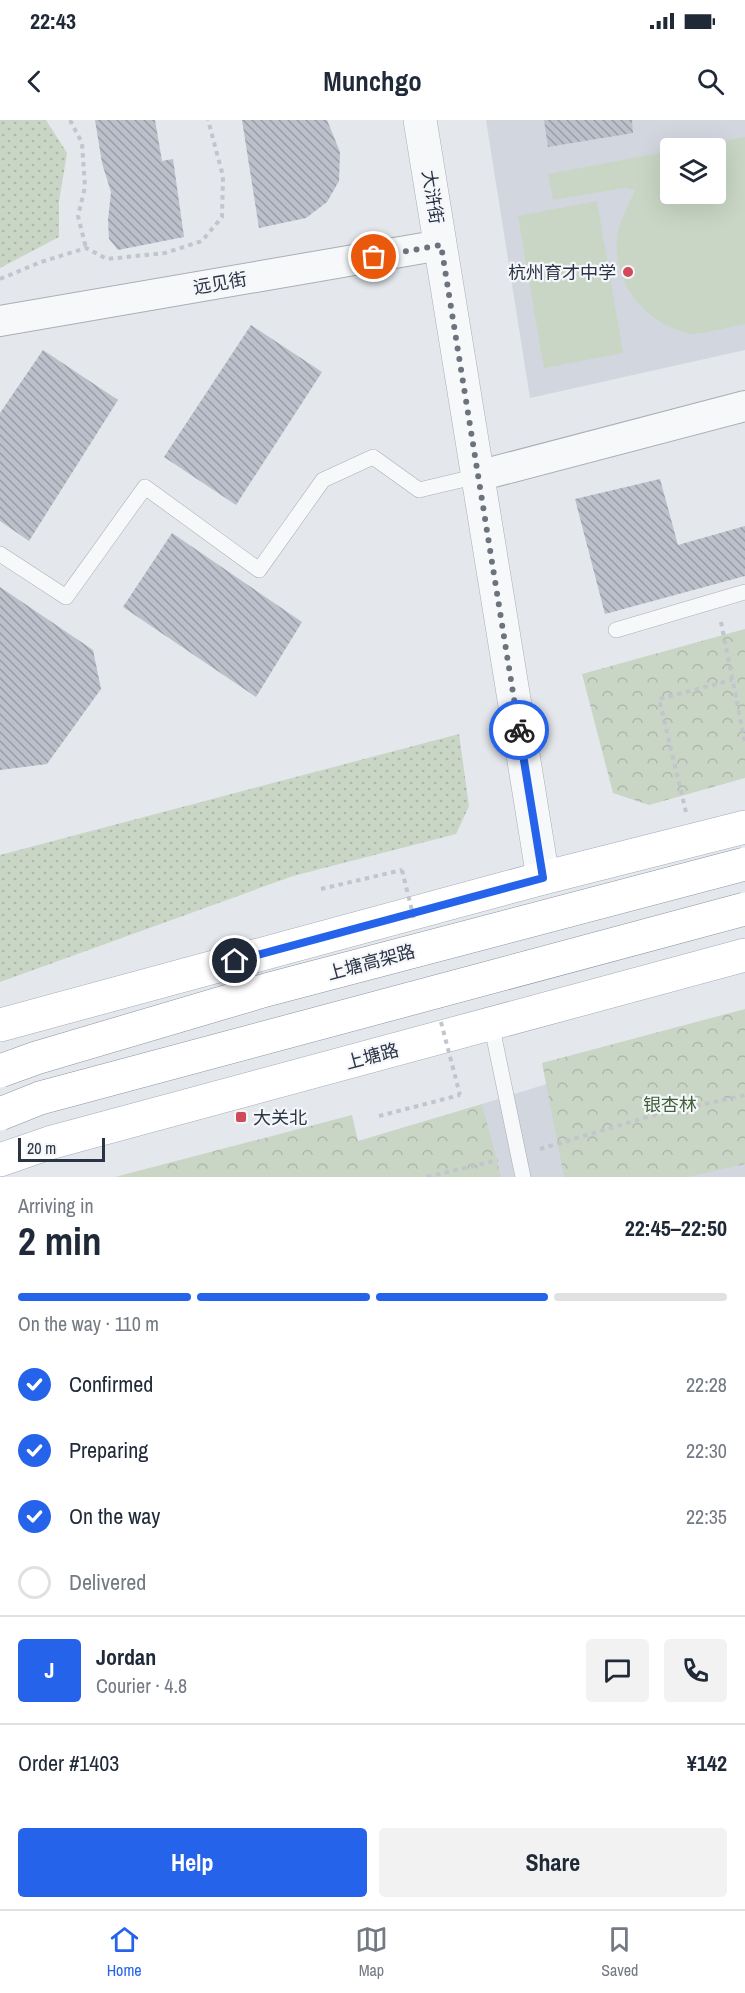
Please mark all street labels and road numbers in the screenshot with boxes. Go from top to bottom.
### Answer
street label: 大浒街 [416,168,450,226]
street label: 远见街 [191,266,249,300]
street label: 上塘高架路 [324,938,418,986]
street label: 上塘路 [343,1037,401,1075]

